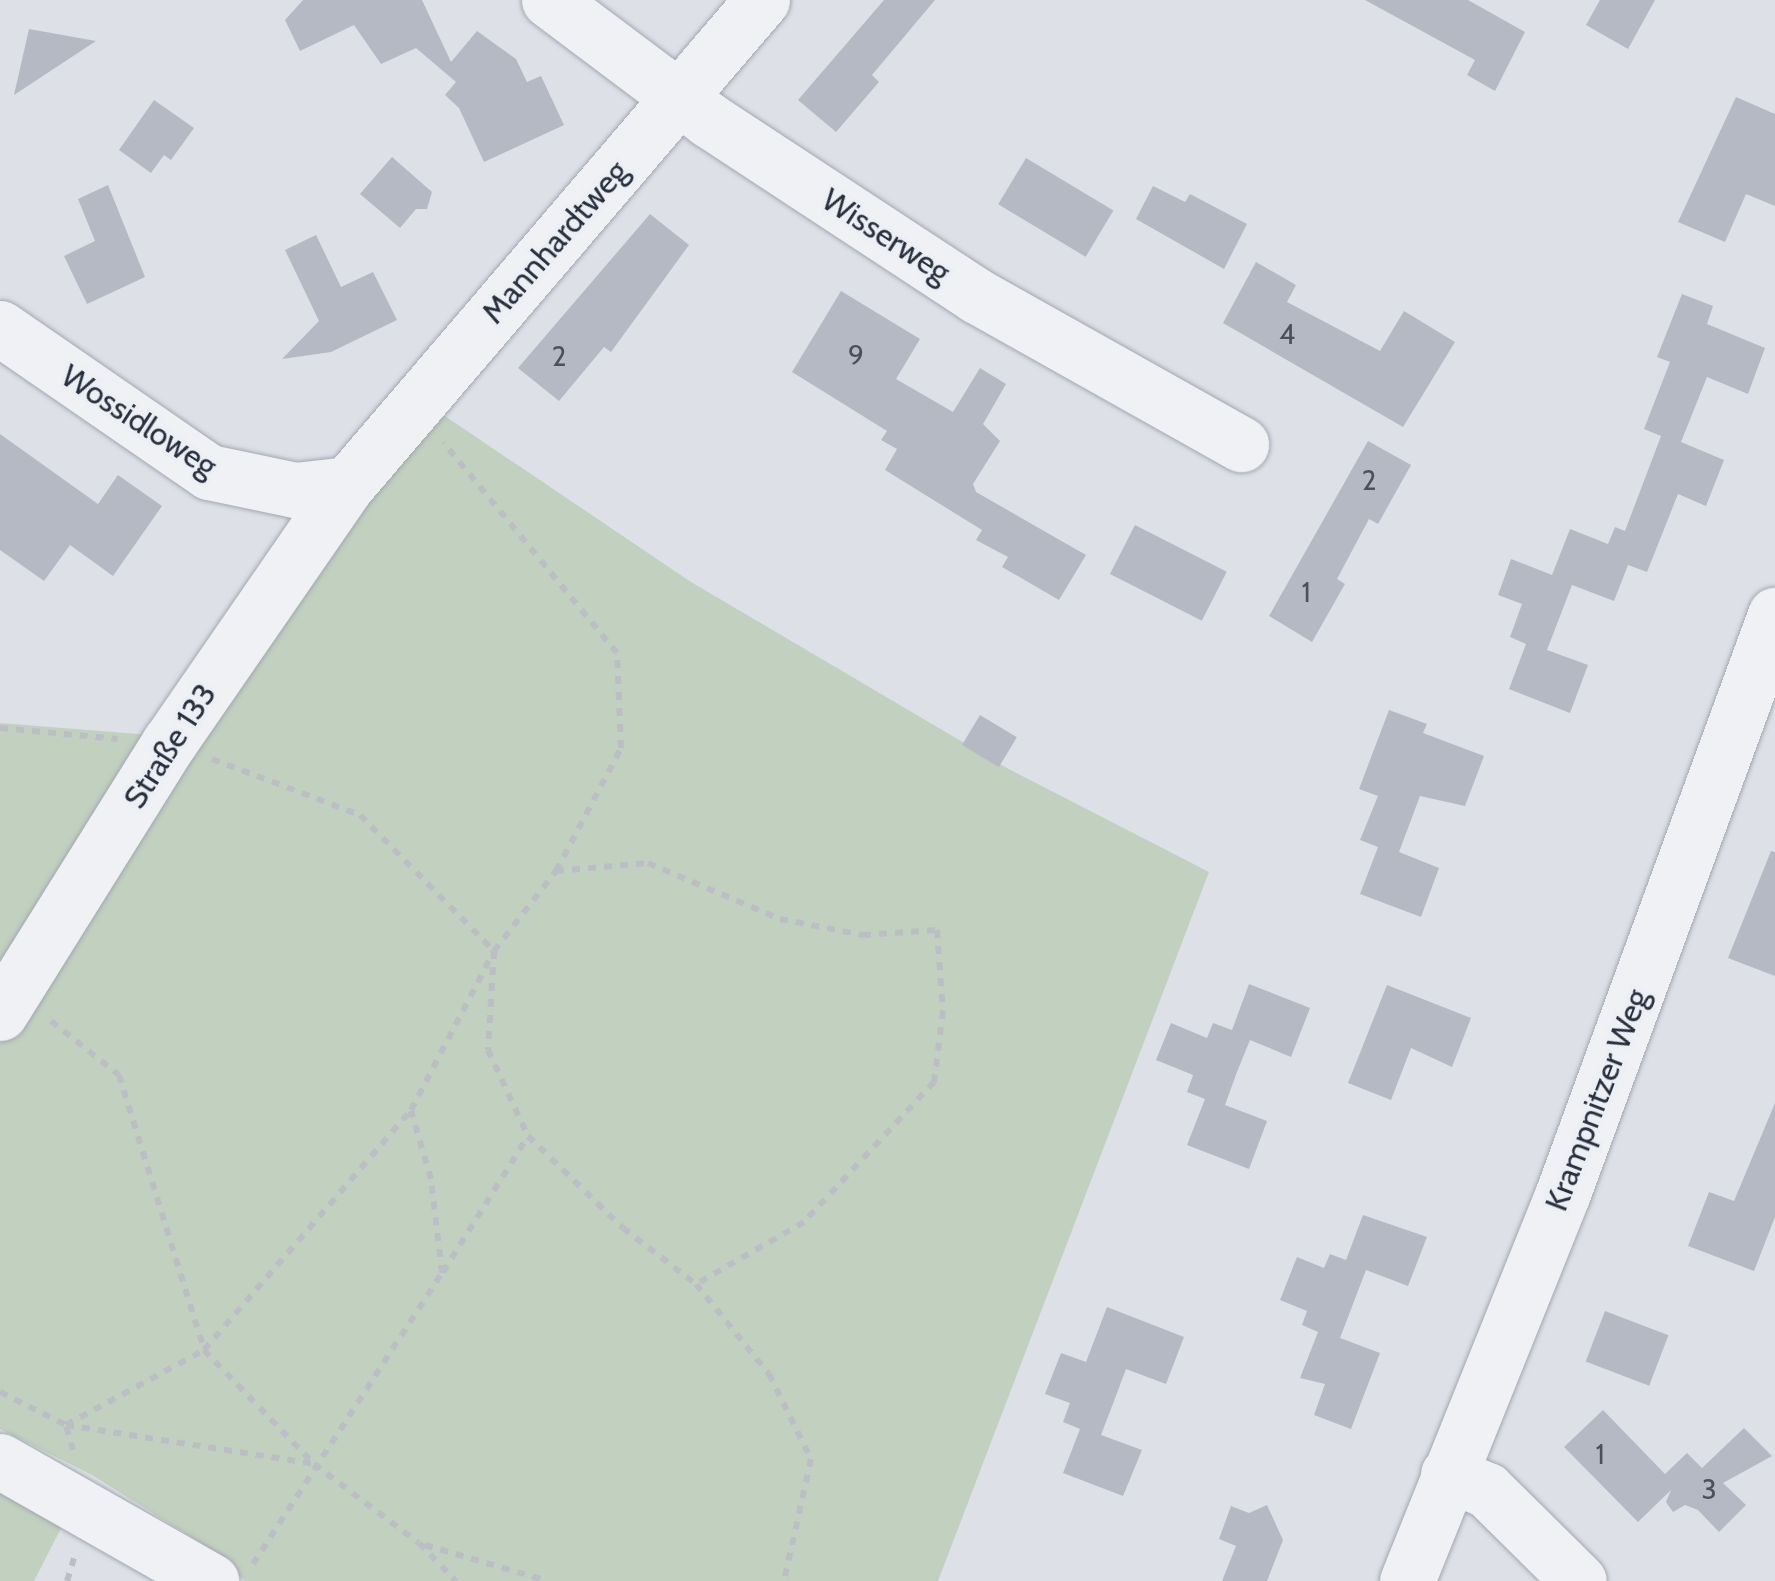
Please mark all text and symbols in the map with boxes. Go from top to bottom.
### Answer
street label: Mannhardtweg [474,153,636,331]
street label: Wisserweg [815,180,957,292]
house number: 4 [1279,317,1295,351]
house number: 9 [848,338,864,372]
house number: 2 [552,339,566,373]
street label: Wossidloweg [54,356,224,486]
house number: 2 [1362,463,1376,497]
house number: 1 [1301,575,1311,609]
street label: Straße 133 [115,676,225,816]
street label: Krampnitzer Weg [1537,984,1657,1216]
house number: 1 [1595,1437,1605,1471]
house number: 3 [1701,1472,1717,1506]

